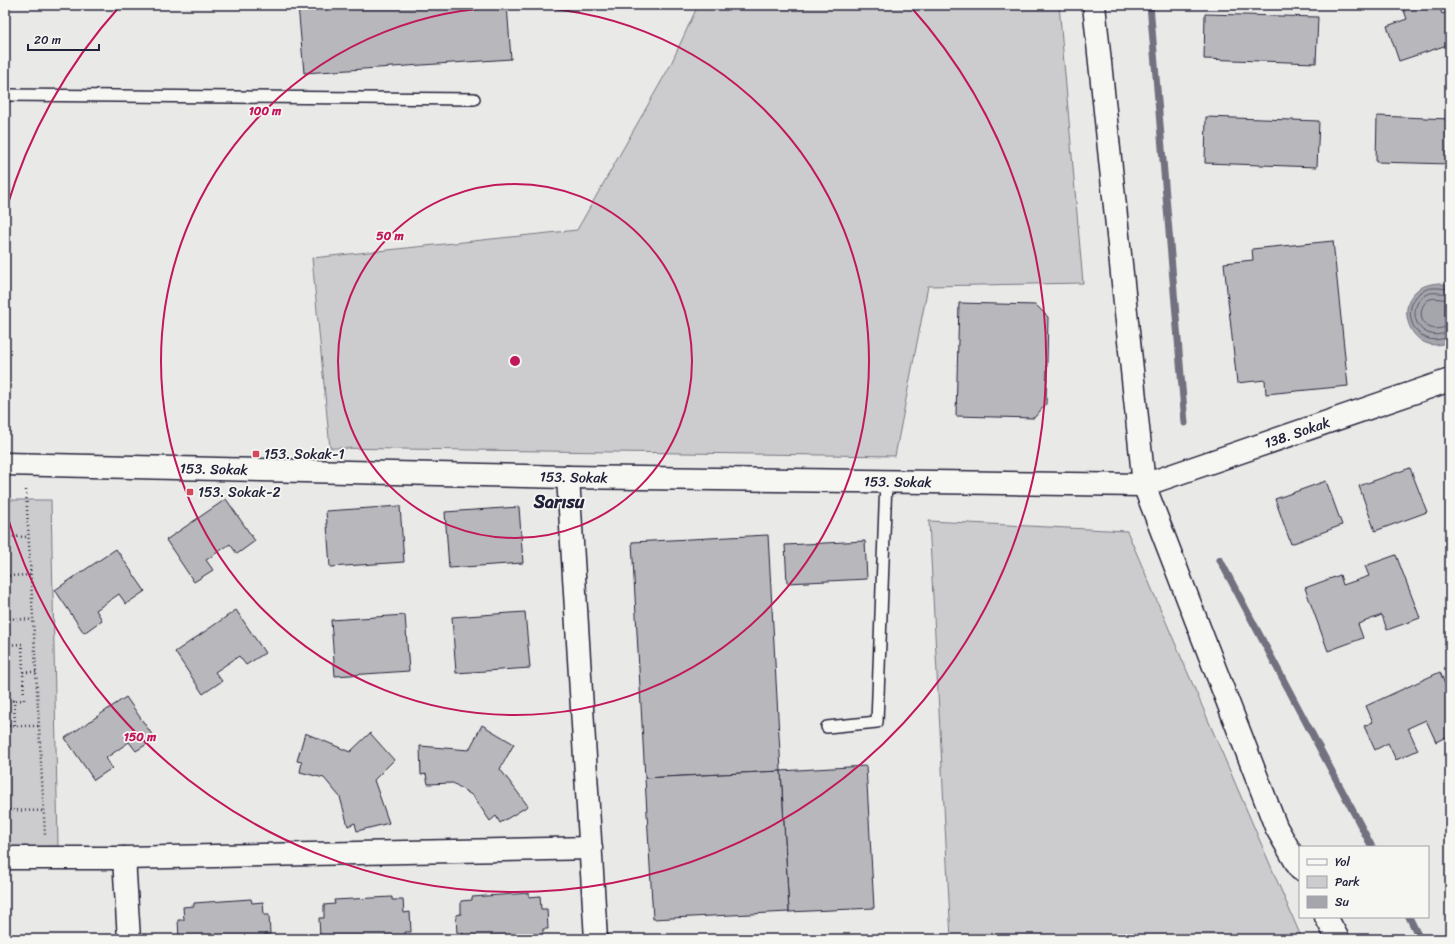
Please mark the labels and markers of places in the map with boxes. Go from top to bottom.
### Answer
centre of rings [508,354,522,368]
place label: 153. Sokak-1 [264,442,344,467]
marker: 153. Sokak-1 [251,449,261,459]
place label: 153. Sokak-2 [198,480,281,505]
marker: 153. Sokak-2 [185,487,195,497]

